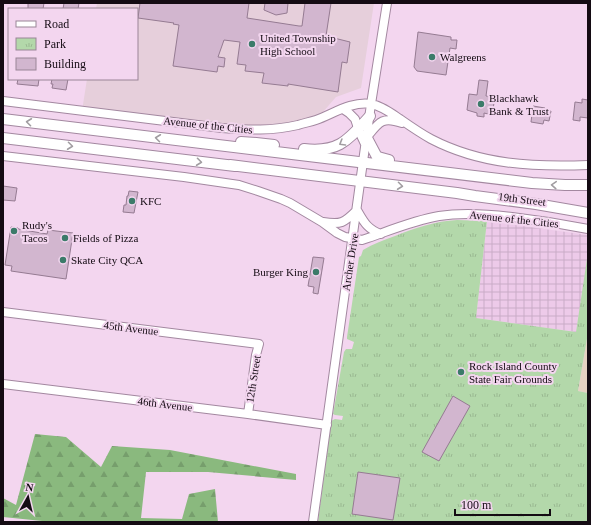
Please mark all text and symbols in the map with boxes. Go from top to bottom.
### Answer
legend [8,8,138,80]
text: Road [44,17,69,31]
place label: United Township High School [260,32,336,57]
text: Park [44,37,66,51]
marker: United Township High School [247,39,257,49]
place label: Walgreens [440,51,486,63]
marker: Walgreens [427,52,437,62]
text: Building [44,57,86,71]
place label: Blackhawk Bank & Trust [489,92,549,117]
marker: Blackhawk Bank & Trust [476,99,486,109]
street label: Avenue of the Cities [163,114,253,136]
one-way arrow [26,118,32,127]
one-way arrow [155,134,161,143]
one-way arrow [339,138,346,146]
one-way arrow [66,141,73,150]
one-way arrow [196,157,202,166]
one-way arrow [551,180,557,189]
one-way arrow [397,181,403,190]
street label: 19th Street [497,190,547,208]
place label: KFC [140,195,161,207]
marker: KFC [127,196,137,206]
street label: Avenue of the Cities [469,208,559,230]
place label: Rudy's Tacos [22,219,52,244]
marker: Rudy's Tacos [9,226,19,236]
place label: Fields of Pizza [73,232,138,244]
street label: Archer Drive [340,232,361,292]
marker: Fields of Pizza [60,233,70,243]
place label: Skate City QCA [71,254,143,266]
marker: Skate City QCA [58,255,68,265]
place label: Burger King [253,266,308,278]
marker: Burger King [311,267,321,277]
street label: 45th Avenue [103,319,159,337]
street label: 12th Street [243,354,263,404]
place label: Rock Island County State Fair Grounds [469,360,557,385]
marker: Rock Island County State Fair Grounds [456,367,466,377]
street label: 46th Avenue [137,395,193,413]
north arrow [8,477,48,517]
text: N [25,481,34,494]
scale bar [455,491,550,517]
text: 100 m [461,498,492,512]

